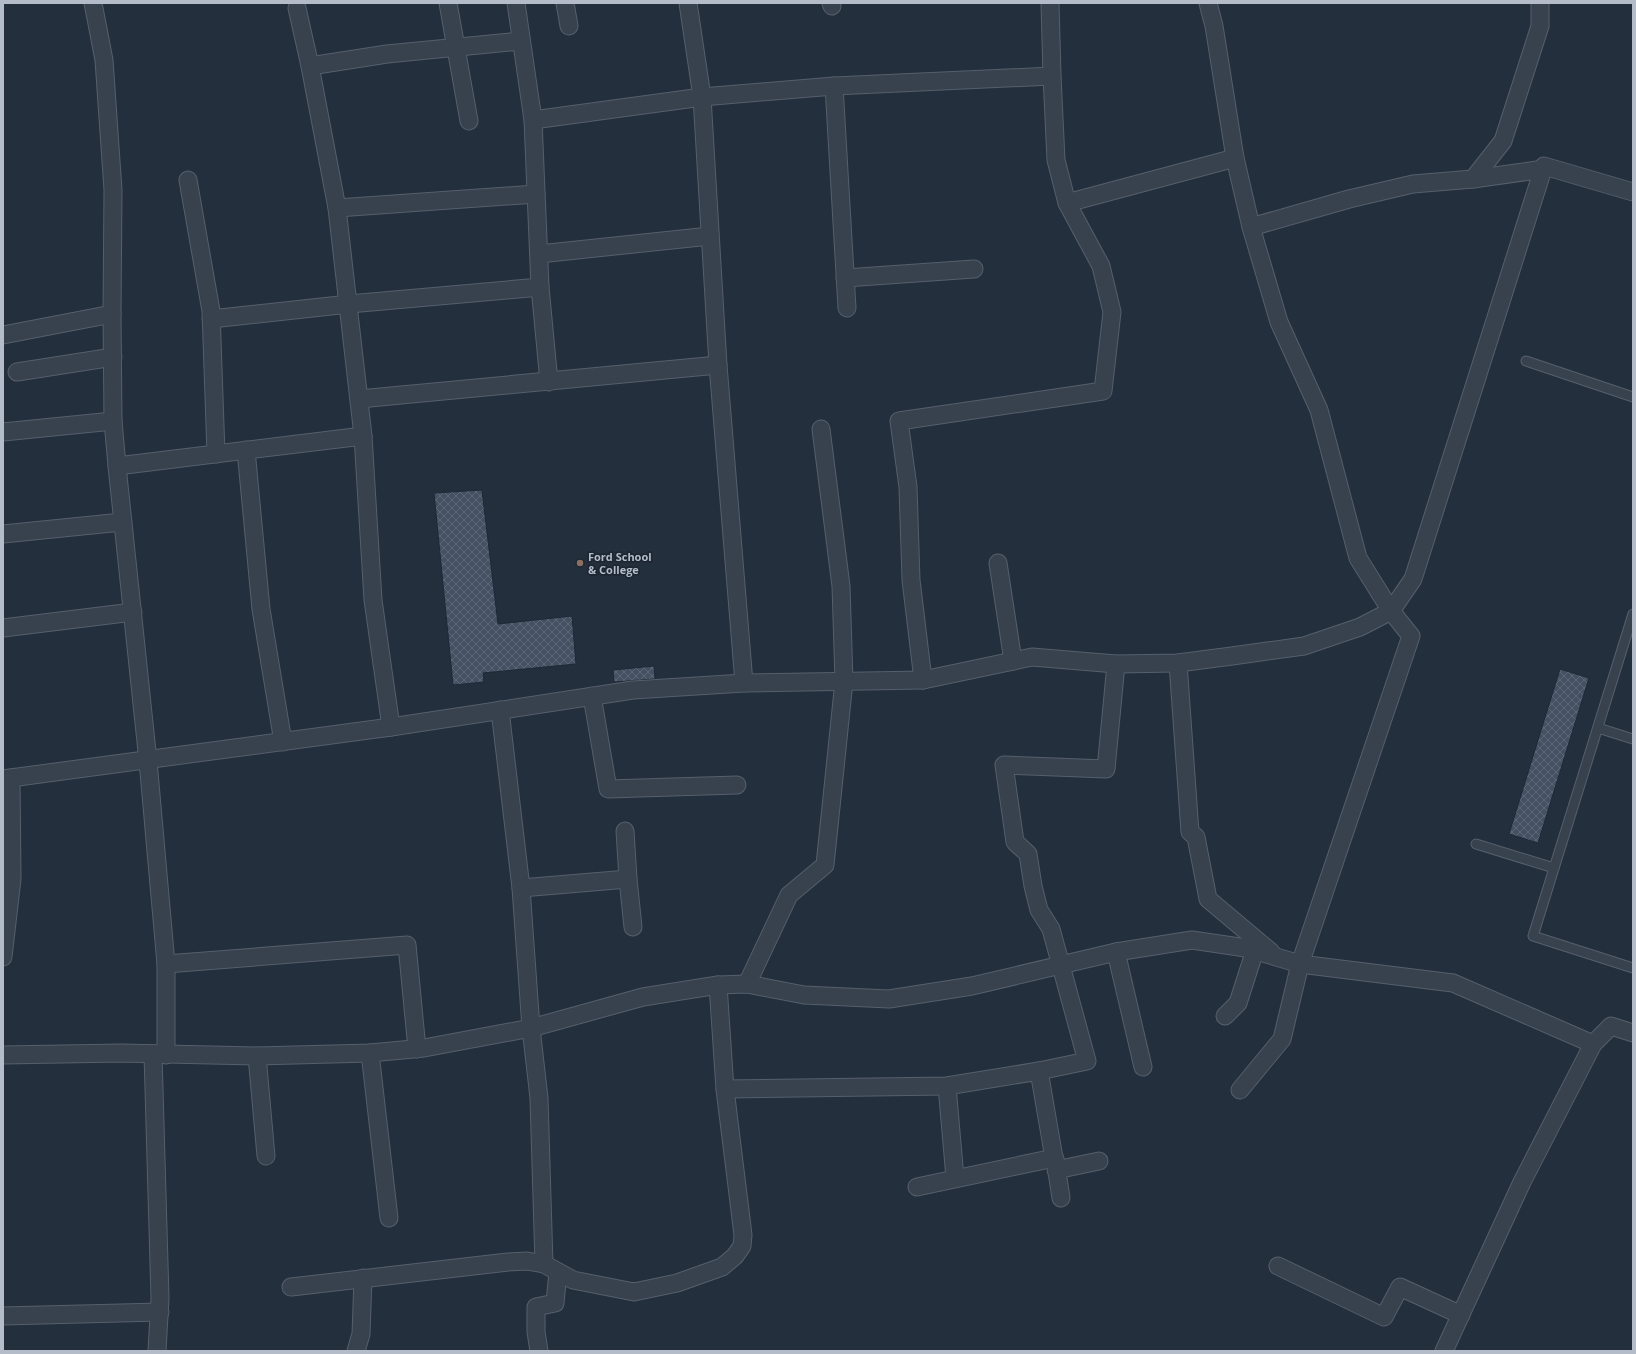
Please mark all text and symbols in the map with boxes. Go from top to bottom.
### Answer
place label: Ford School & College [588,549,652,577]
marker: Ford School & College [575,558,585,568]

